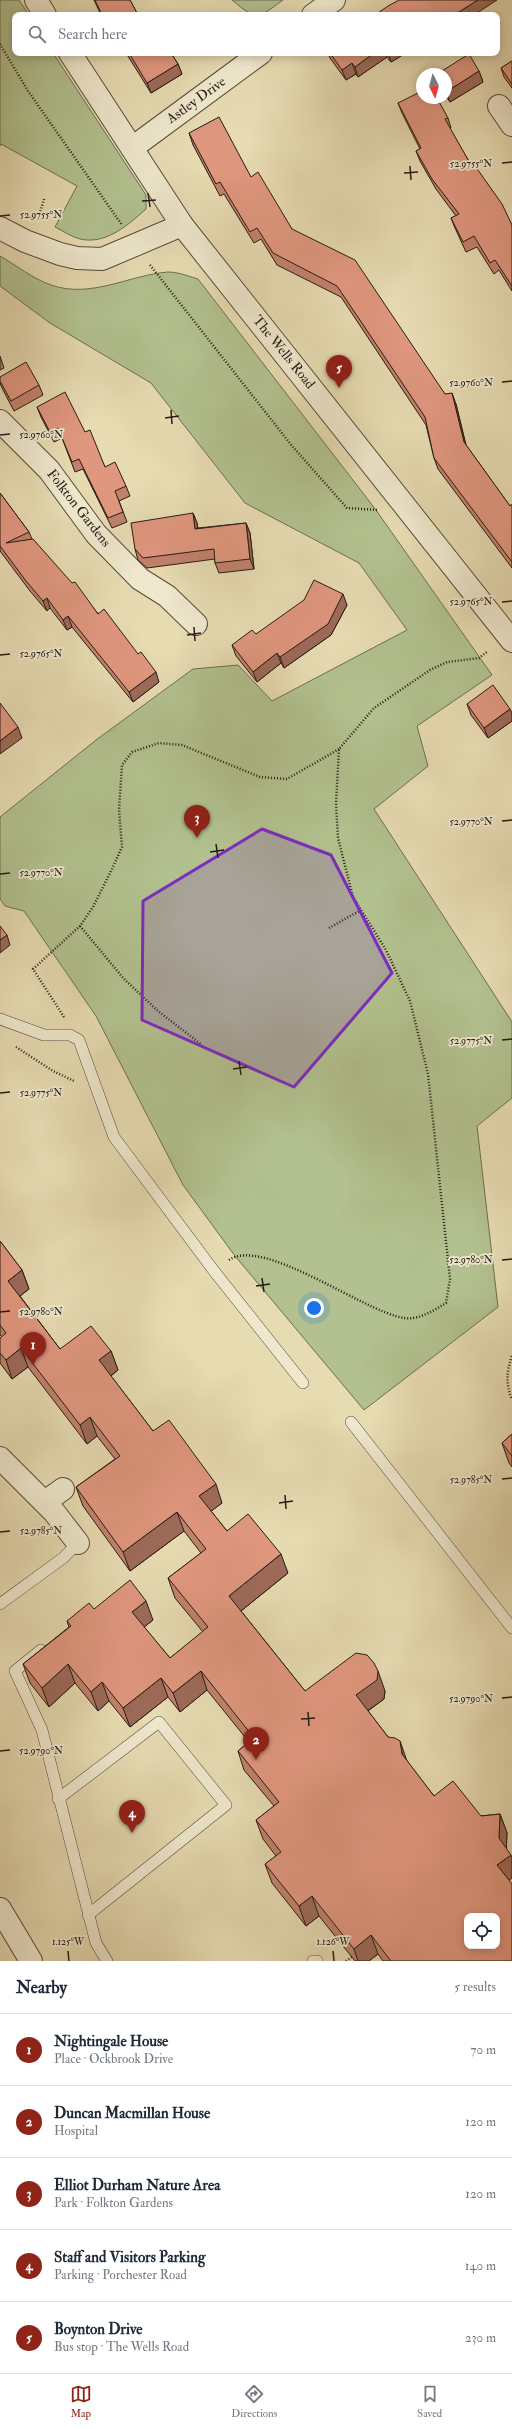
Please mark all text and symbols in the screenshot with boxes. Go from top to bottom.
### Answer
search box [12,12,500,56]
icon: search [26,23,48,45]
text: Search here [58,25,127,44]
north arrow [416,68,452,104]
street label: Astley Drive [162,73,230,128]
text: 52.9755°N [450,158,492,170]
text: 52.9755°N [20,209,62,221]
street label: The Wells Road [249,312,319,392]
pin: 5 [326,355,352,388]
text: 52.9760°N [449,377,493,389]
text: 52.9760°N [19,429,63,441]
street label: Folkton Gardens [43,466,115,550]
text: 52.9765°N [450,596,493,608]
text: 52.9765°N [20,648,63,660]
pin: 3 [184,805,210,838]
text: 52.9770°N [449,816,493,828]
text: 52.9770°N [19,867,63,879]
text: 52.9775°N [450,1035,492,1047]
text: 52.9775°N [20,1087,62,1099]
text: 52.9780°N [449,1254,493,1266]
your location [304,1298,324,1318]
text: 52.9780°N [19,1306,63,1318]
pin: 1 [20,1332,46,1365]
text: 52.9785°N [450,1474,492,1486]
text: 52.9785°N [20,1525,62,1537]
text: 52.9790°N [449,1693,493,1705]
pin: 2 [243,1727,269,1760]
text: 52.9790°N [19,1745,63,1757]
pin: 4 [119,1800,145,1833]
map controls [464,1913,500,1949]
button: locate [464,1913,500,1949]
text: 1.125°W [52,1936,85,1948]
text: 1.126°W [317,1936,350,1948]
text: Nearby [16,1977,67,1998]
text: 5 results [454,1979,496,1995]
text: Nightingale House [54,2032,168,2051]
text: 1 [27,2042,31,2058]
text: 70 m [471,2042,496,2058]
text: Place · Ockbrook Drive [54,2051,173,2067]
text: Duncan Macmillan House [54,2104,210,2123]
text: 2 [26,2114,32,2130]
text: 120 m [465,2114,496,2130]
text: Hospital [54,2123,98,2139]
text: Elliot Durham Nature Area [54,2176,220,2195]
text: 3 [27,2186,32,2202]
text: 120 m [465,2186,496,2202]
text: Park · Folkton Gardens [54,2195,173,2211]
text: Staff and Visitors Parking [54,2248,205,2267]
text: 4 [25,2258,33,2274]
text: 140 m [465,2258,496,2274]
text: Parking · Porchester Road [54,2267,187,2283]
text: Boynton Drive [54,2320,143,2339]
text: 5 [26,2330,32,2346]
text: 230 m [465,2330,496,2346]
text: Bus stop · The Wells Road [54,2339,189,2355]
tab: Map [70,2383,92,2420]
tab: Directions [231,2383,278,2420]
tab: Saved [417,2383,442,2420]

